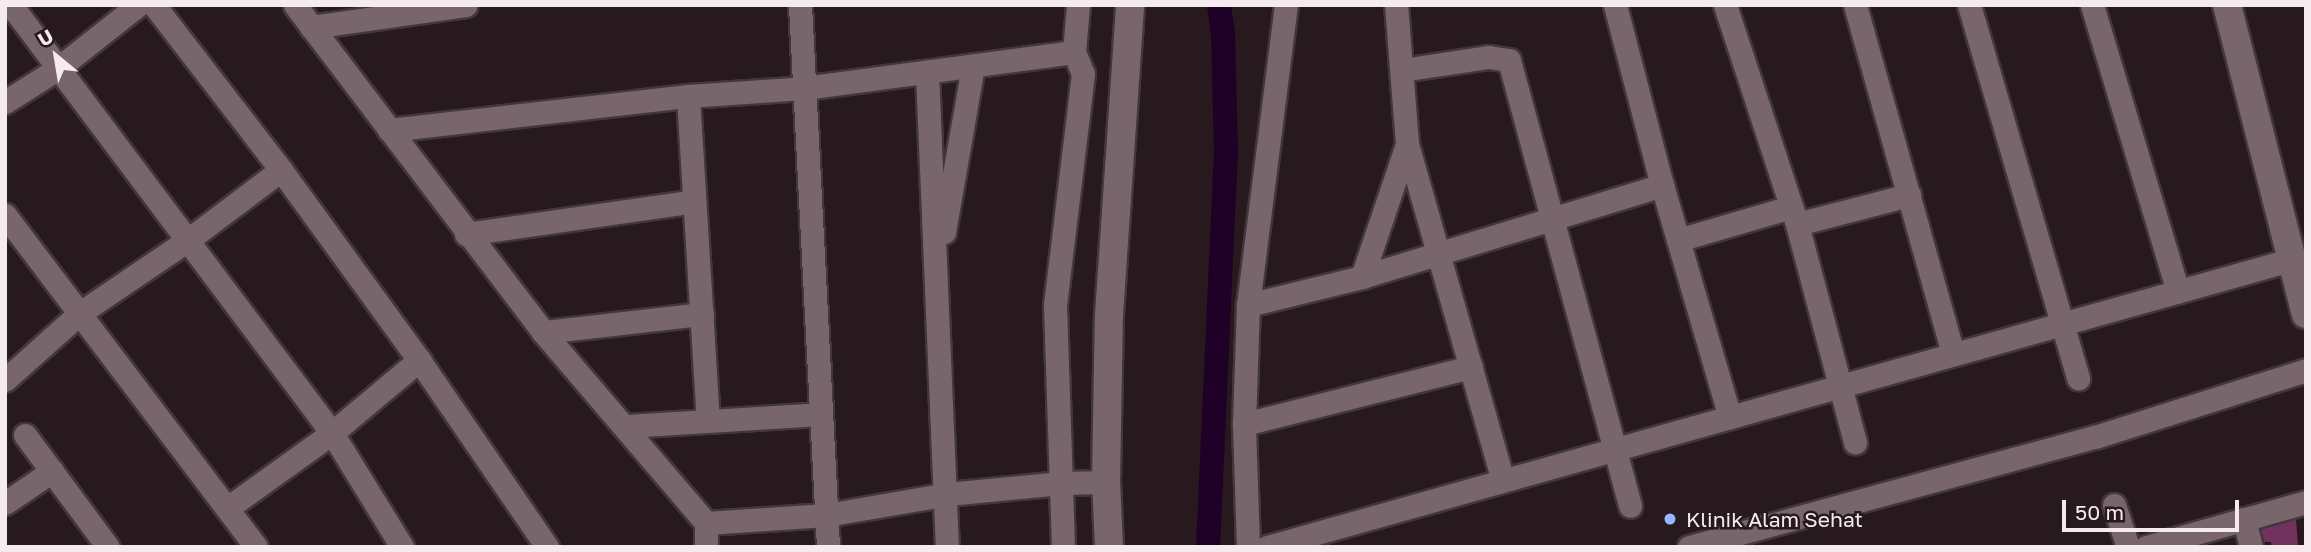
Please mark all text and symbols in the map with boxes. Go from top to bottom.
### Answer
north arrow [21,21,91,91]
text: U [33,24,57,51]
scale bar [2066,486,2243,530]
text: 50 m [2075,499,2124,525]
place label: Klinik Alam Sehat [1686,506,1863,532]
marker: Klinik Alam Sehat [1660,509,1680,529]

